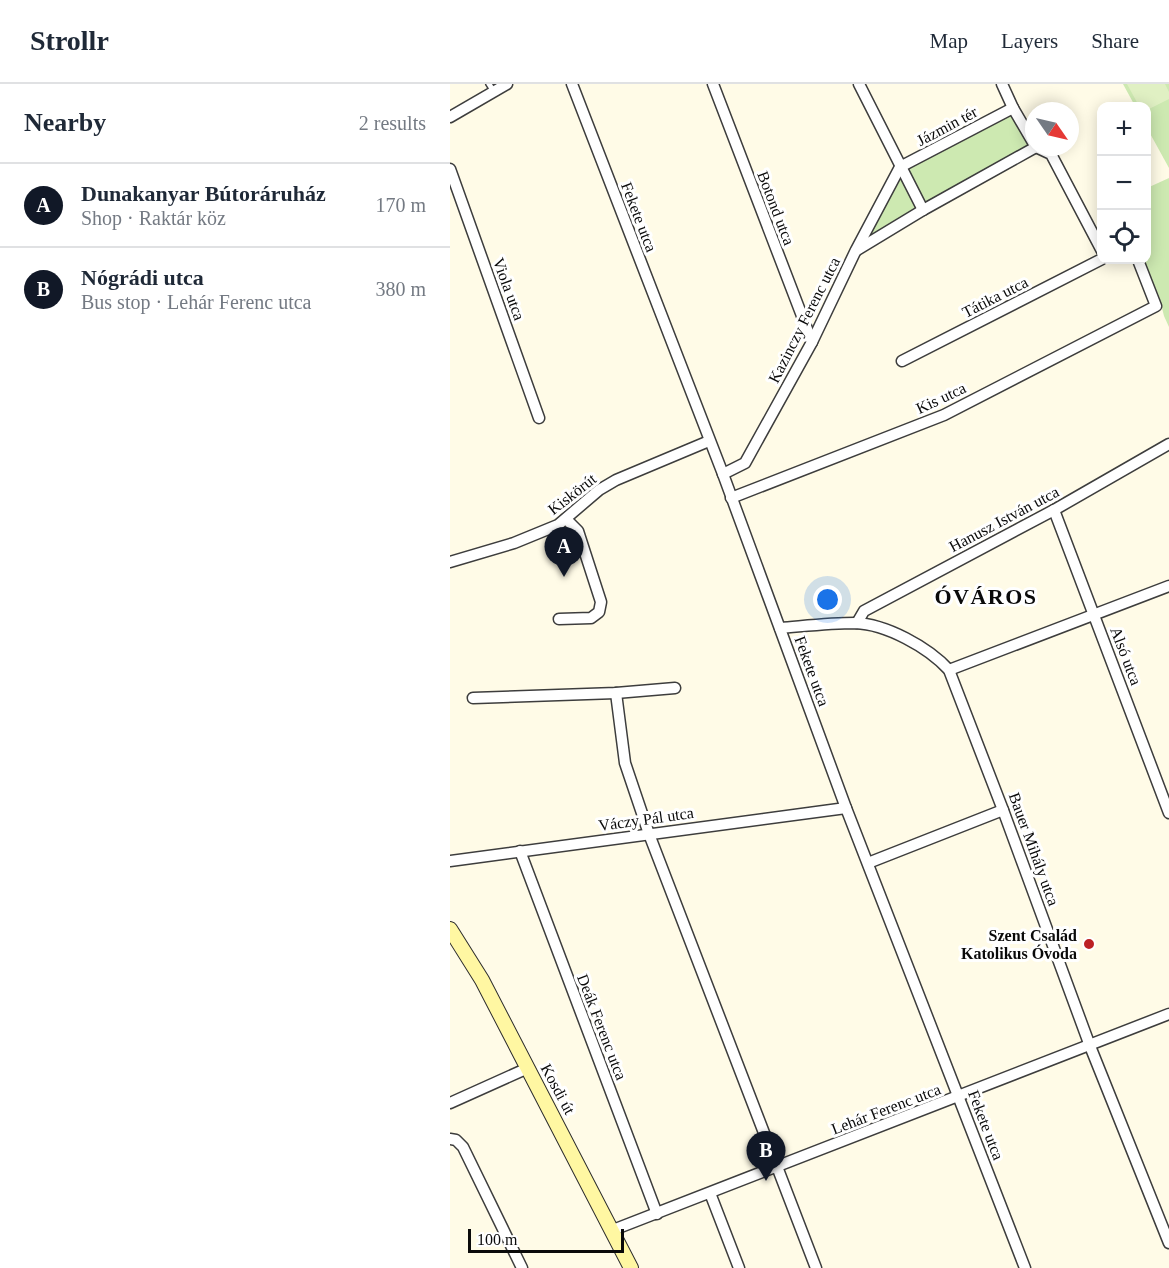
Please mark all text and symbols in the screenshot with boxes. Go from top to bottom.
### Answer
text: Strollr [30,25,109,56]
text: Map [930,29,968,53]
text: Layers [1001,29,1058,53]
text: Share [1091,29,1139,53]
north arrow [1025,102,1079,156]
map controls [1097,102,1151,264]
button: + [1097,102,1151,156]
street label: Jázmin tér [914,103,981,149]
text: Nearby [24,108,106,137]
text: 2 results [359,112,426,134]
button: − [1097,156,1151,210]
street label: Botond utca [754,169,798,247]
street label: Fekete utca [618,180,660,254]
text: Dunakanyar Bútoráruház [81,181,326,206]
text: A [36,194,51,216]
text: 170 m [375,194,426,216]
text: Shop · Raktár köz [81,207,226,229]
button: locate [1097,210,1151,264]
street label: Kazinczy Ferenc utca [765,254,844,386]
street label: Viola utca [490,255,528,323]
text: Nógrádi utca [81,265,204,290]
street label: Tátika utca [959,273,1031,321]
text: B [37,278,50,300]
text: 380 m [375,278,426,300]
text: Bus stop · Lehár Ferenc utca [81,291,311,313]
street label: Kis utca [913,379,969,417]
street label: Kiskörút [545,470,600,518]
street label: Hanusz István utca [946,483,1062,555]
pin: A [544,528,584,577]
district label: ÓVÁROS [934,584,1038,609]
your location [813,585,842,614]
street label: Alsó utca [1107,625,1145,687]
street label: Fekete utca [791,634,833,708]
street label: Bauer Mihály utca [1005,790,1062,908]
street label: Váczy Pál utca [597,804,695,835]
place label: Szent Család Katolikus Óvoda [961,927,1077,962]
marker: Szent Család Katolikus Óvoda [1082,937,1096,951]
street label: Deák Ferenc utca [574,972,630,1082]
street label: Kosdi út [538,1061,579,1118]
street label: Lehár Ferenc utca [829,1080,943,1138]
street label: Fekete utca [965,1088,1007,1162]
pin: B [746,1132,786,1181]
scale bar [468,1226,624,1254]
text: 100 m [477,1231,517,1248]

